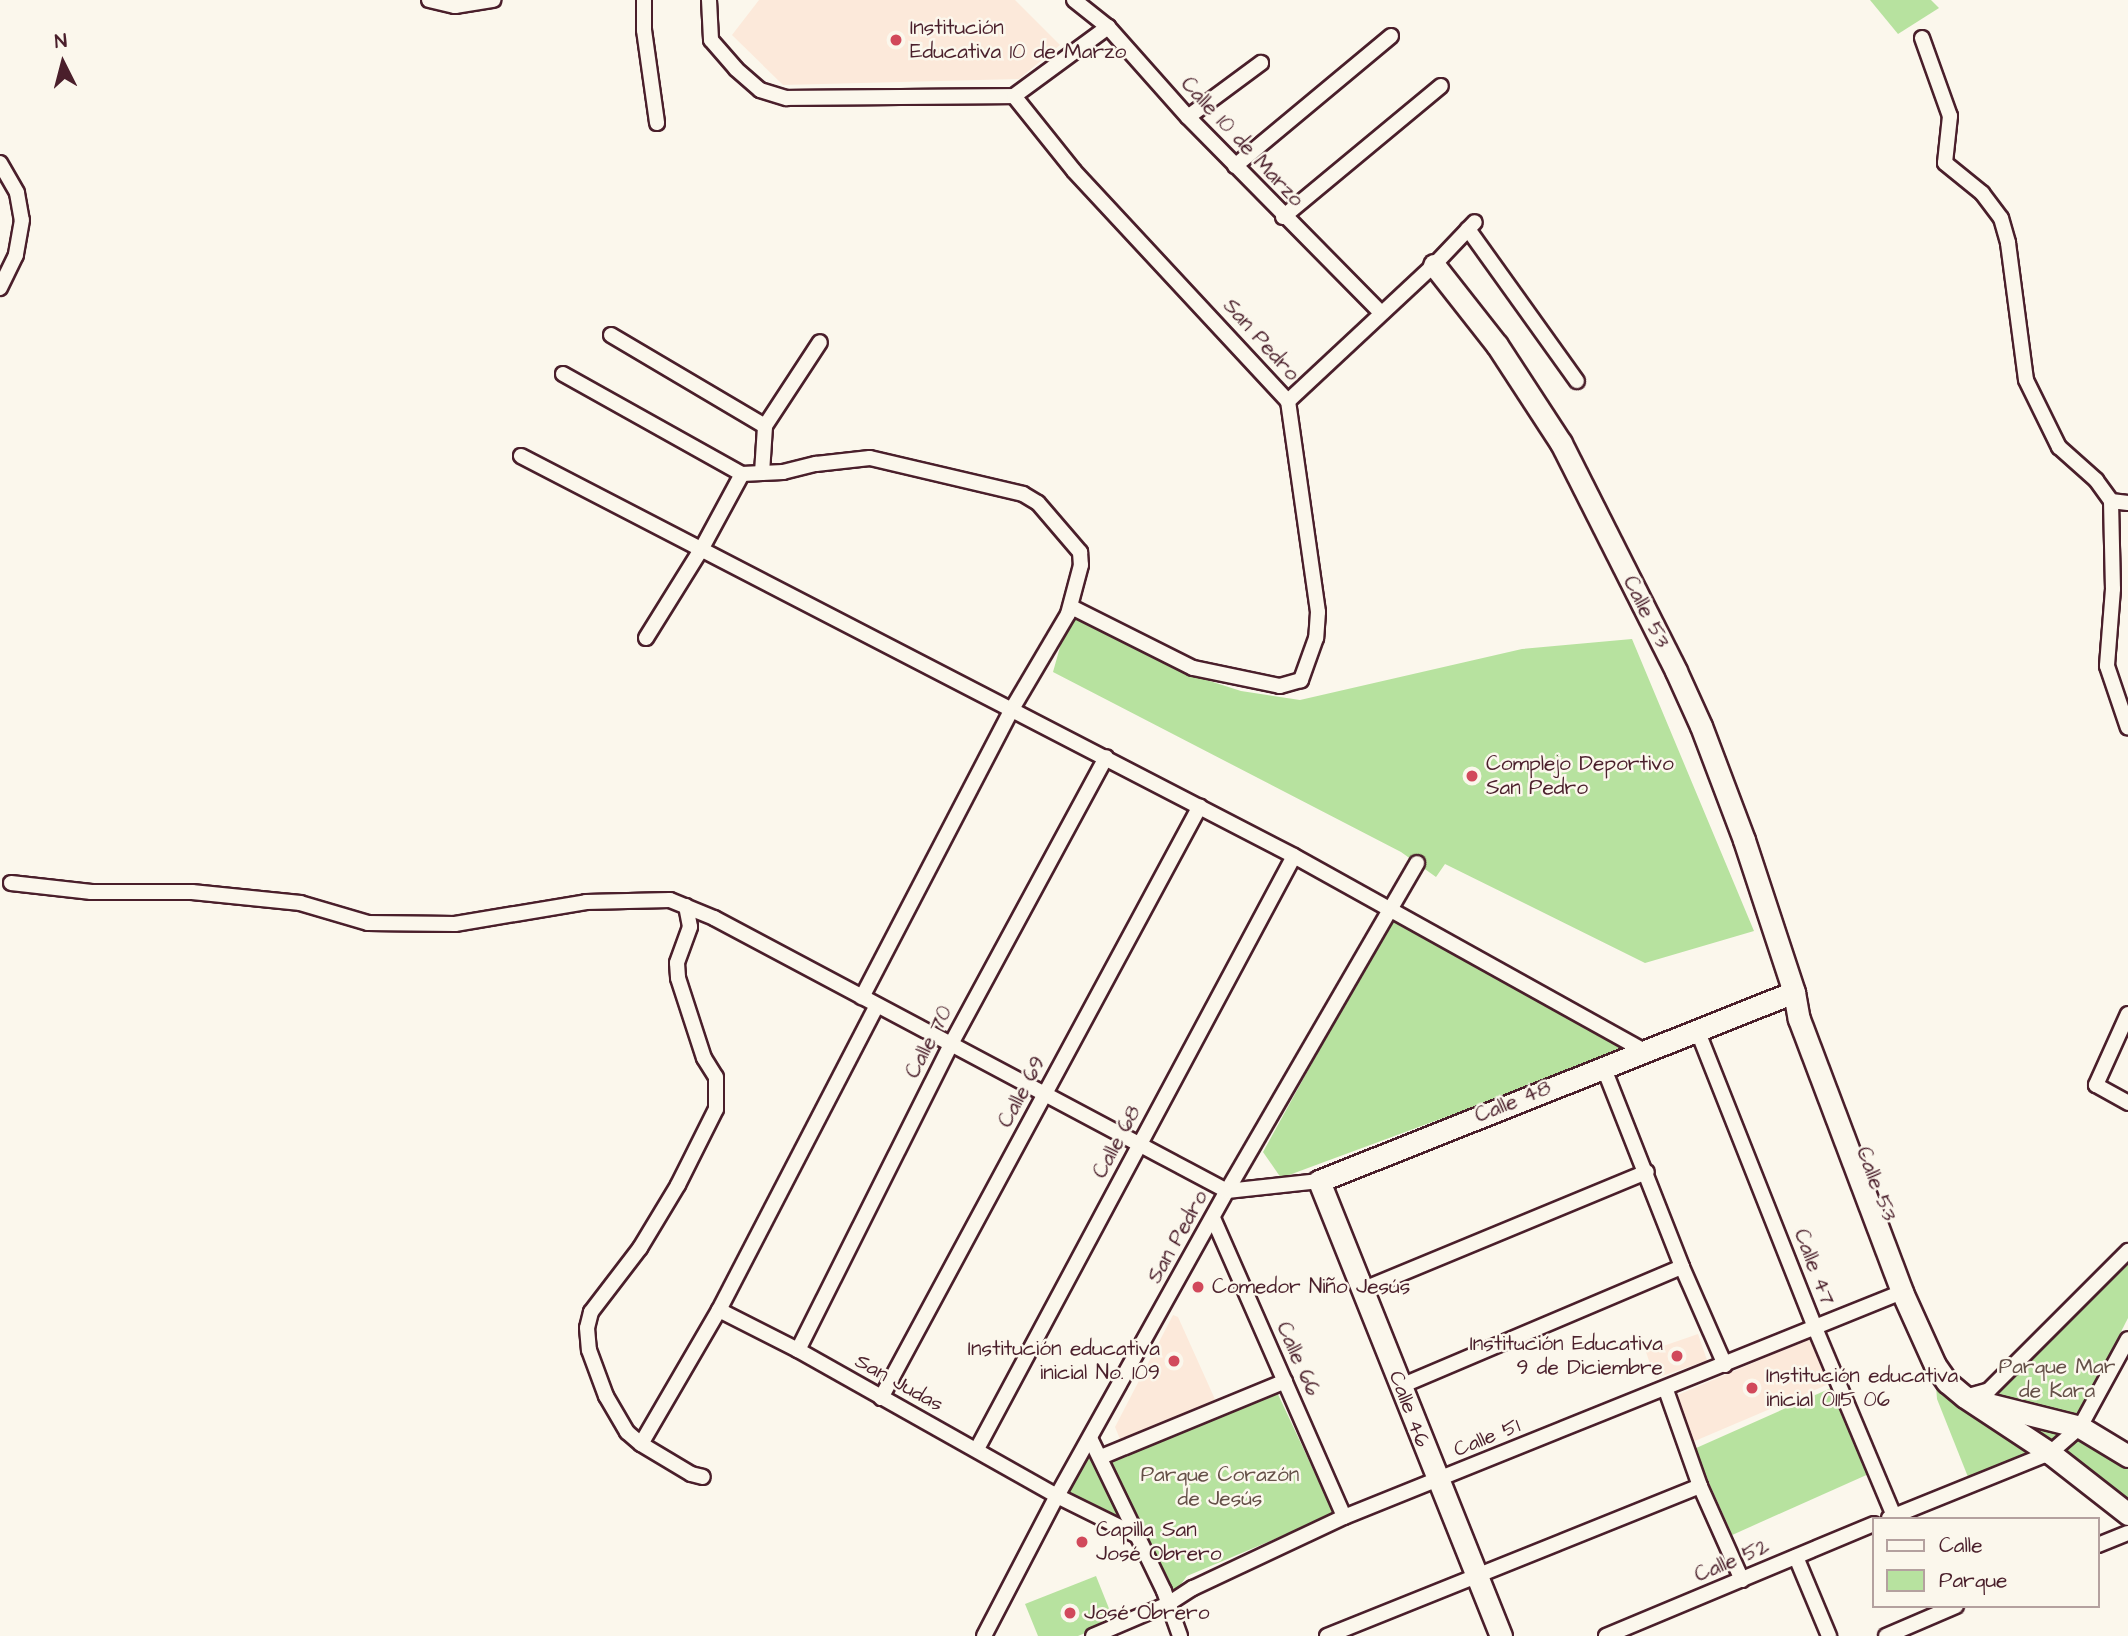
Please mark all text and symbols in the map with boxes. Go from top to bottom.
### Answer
place label: Institución Educativa 10 de Marzo [910,15,1126,65]
north arrow [28,28,98,98]
text: N [53,28,68,56]
marker: Institución Educativa 10 de Marzo [888,32,904,48]
street label: Calle 10 de Marzo [1175,72,1309,212]
street label: San Pedro [1218,294,1304,386]
street label: Calle 53 [1617,572,1675,652]
place label: Complejo Deportivo San Pedro [1486,751,1674,801]
marker: Complejo Deportivo San Pedro [1464,768,1480,784]
street label: Calle 70 [900,1001,958,1083]
street label: Calle 69 [993,1052,1051,1132]
street label: Calle 48 [1471,1075,1555,1129]
street label: Calle 68 [1087,1101,1147,1183]
street label: Calle 53 [1850,1143,1902,1225]
street label: San Pedro [1142,1186,1214,1288]
street label: Calle 47 [1788,1226,1840,1308]
place label: Comedor Niño Jesús [1212,1274,1410,1300]
marker: Comedor Niño Jesús [1190,1279,1206,1295]
street label: Calle 66 [1271,1318,1325,1400]
place label: Institución Educativa 9 de Diciembre [1470,1331,1663,1381]
place label: Institución educativa inicial No. 109 [968,1336,1160,1386]
marker: Institución Educativa 9 de Diciembre [1669,1348,1685,1364]
street label: San Judas [851,1349,947,1417]
marker: Institución educativa inicial No. 109 [1166,1353,1182,1369]
park label: Parque Mar de Kara [1999,1354,2115,1404]
place label: Institución educativa inicial 0115 06 [1766,1363,1958,1413]
street label: Calle 46 [1383,1367,1435,1451]
marker: Institución educativa inicial 0115 06 [1744,1380,1760,1396]
street label: Calle 51 [1450,1413,1524,1463]
park label: Parque Corazón de Jesús [1141,1462,1299,1512]
place label: Capilla San José Obrero [1096,1517,1221,1567]
legend [1872,1517,2100,1608]
text: Calle [1939,1531,1983,1560]
marker: Capilla San José Obrero [1074,1534,1090,1550]
street label: Calle 52 [1691,1534,1773,1588]
text: Parque [1939,1566,2007,1595]
place label: José Obrero [1084,1600,1209,1626]
marker: José Obrero [1062,1605,1078,1621]

